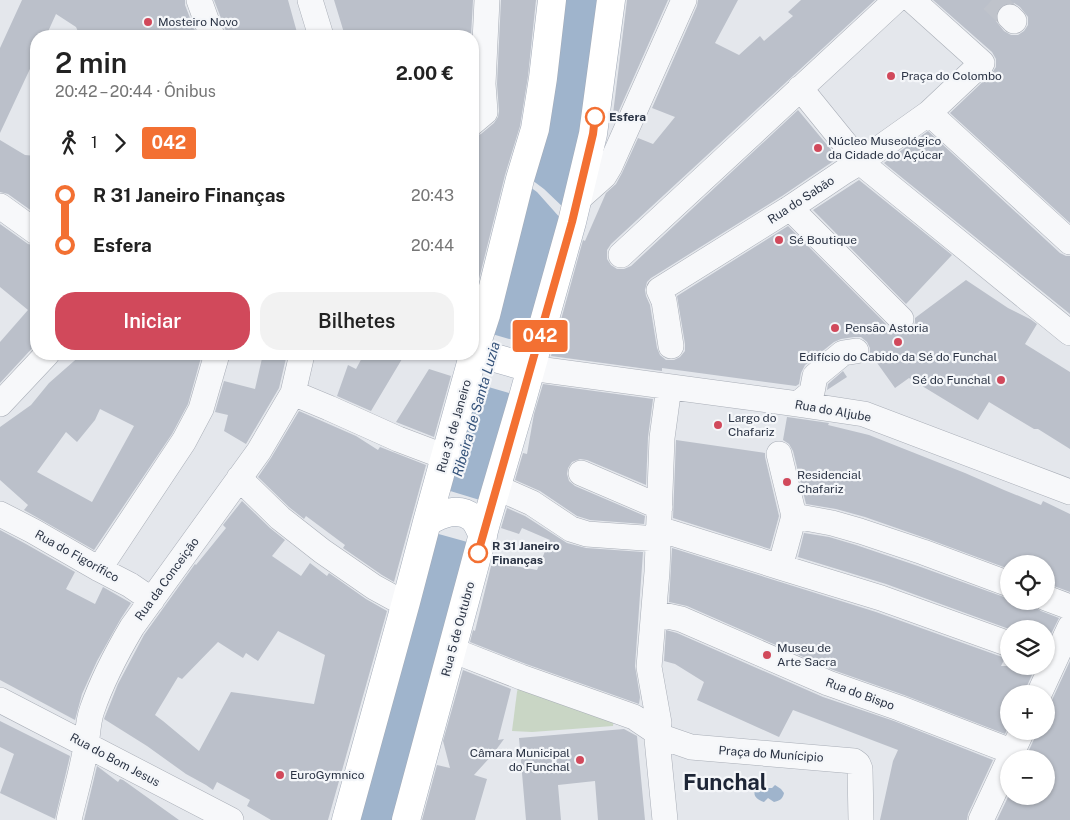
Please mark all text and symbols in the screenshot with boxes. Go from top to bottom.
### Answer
place label: Mosteiro Novo [158,15,238,29]
marker: Mosteiro Novo [142,16,154,28]
text: 2 min [55,46,127,79]
text: 2.00 € [396,62,454,84]
place label: Praça do Colombo [901,69,1002,83]
marker: Praça do Colombo [885,70,897,82]
text: 20:42 – 20:44 · Ônibus [55,82,216,101]
marker: Esfera [585,107,605,127]
place label: Esfera [609,110,646,124]
icon: walk [55,129,83,157]
icon: forward [106,129,134,157]
text: 042 [152,132,186,153]
text: 1 [91,133,98,152]
place label: Núcleo Museológico da Cidade do Açúcar [828,134,943,162]
marker: Núcleo Museológico da Cidade do Açúcar [812,142,824,154]
street label: Rua do Sabão [765,173,837,227]
text: R 31 Janeiro Finanças [93,184,285,206]
text: 20:43 [411,186,454,205]
place label: Sé Boutique [789,233,857,247]
text: Esfera [93,234,152,256]
marker: Sé Boutique [773,234,785,246]
text: 20:44 [411,236,454,255]
button: Iniciar [55,292,250,350]
button: Bilhetes [260,292,454,350]
line badge: 042 [511,320,569,352]
place label: Pensão Astoria [845,321,928,335]
marker: Pensão Astoria [829,322,841,334]
text: 042 [523,325,557,346]
marker: Edifício do Cabido da Sé do Funchal [892,336,904,348]
water label: Ribeira de Santa Luzia [449,340,503,478]
place label: Edifício do Cabido da Sé do Funchal [799,350,997,364]
place label: Sé do Funchal [912,373,991,387]
marker: Sé do Funchal [995,374,1007,386]
street label: Rua 31 de Janeiro [434,378,474,474]
street label: Rua do Aljube [794,397,873,425]
place label: Largo do Chafariz [728,411,777,439]
marker: Largo do Chafariz [712,419,724,431]
place label: Residencial Chafariz [797,468,862,496]
marker: Residencial Chafariz [781,476,793,488]
street label: Rua do Figorífico [33,527,122,585]
street label: Rua da Conceição [132,535,202,623]
place label: R 31 Janeiro Finanças [492,539,560,567]
marker: R 31 Janeiro Finanças [468,543,488,563]
map controls [1000,555,1055,805]
button: locate [1000,555,1055,610]
street label: Rua 5 de Outubro [439,580,477,678]
button: layers [1000,620,1055,675]
place label: Museu de Arte Sacra [777,641,836,669]
marker: Museu de Arte Sacra [761,649,773,661]
street label: Rua do Bispo [824,675,897,713]
button: + [1000,685,1055,740]
street label: Rua do Bom Jesus [68,730,162,790]
street label: Praça do Munícipio [718,743,824,765]
place label: Câmara Municipal do Funchal [470,746,570,774]
button: − [1000,750,1055,805]
marker: Câmara Municipal do Funchal [574,754,586,766]
place label: EuroGymnico [290,768,365,782]
marker: EuroGymnico [274,769,286,781]
district label: Funchal [683,769,767,795]

